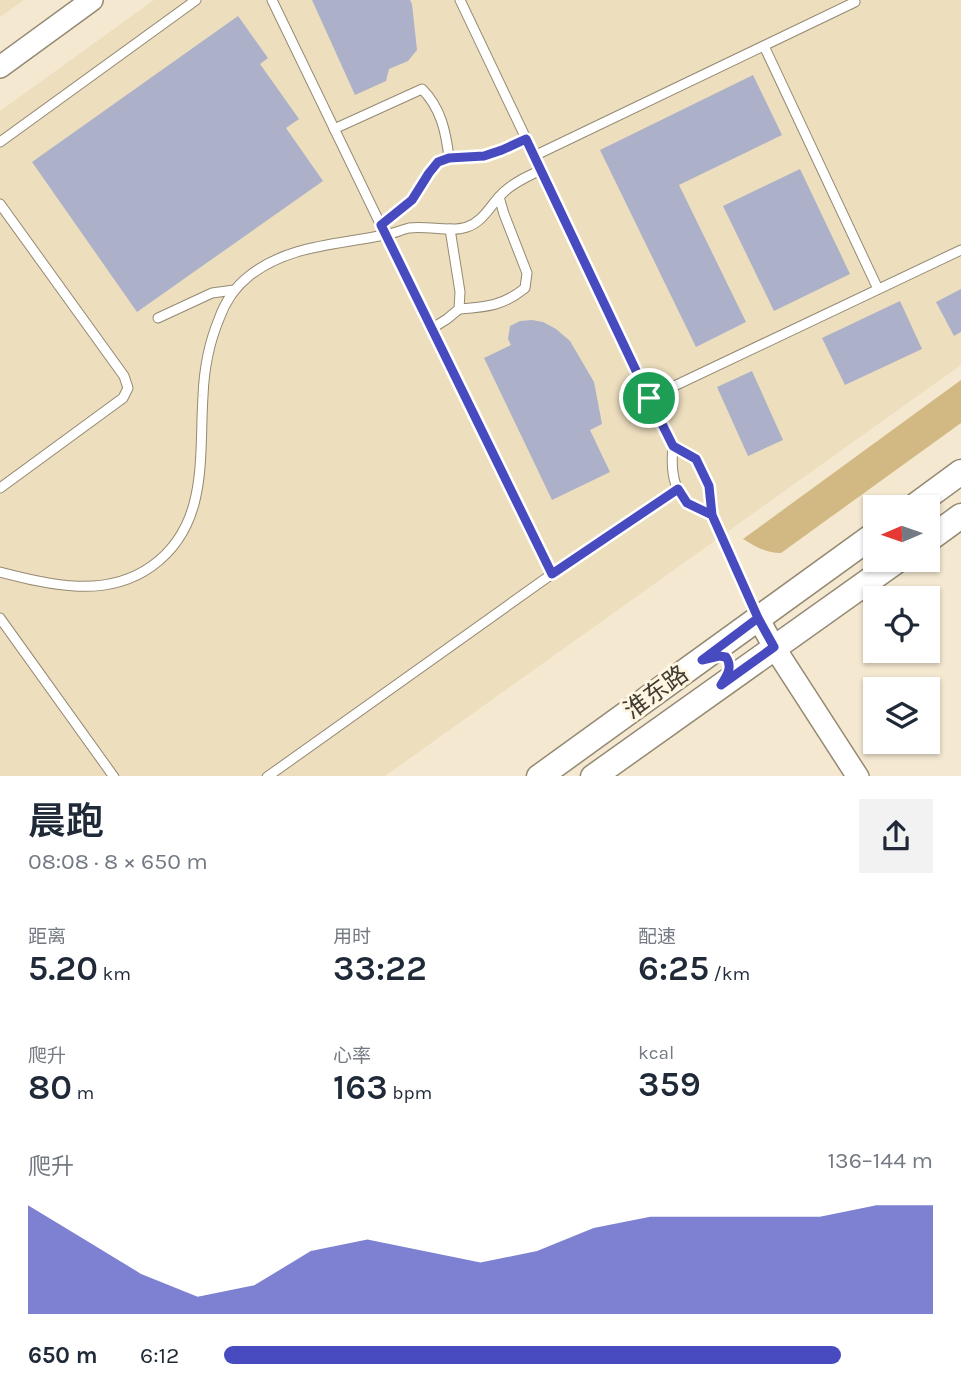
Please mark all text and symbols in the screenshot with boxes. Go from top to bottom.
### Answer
pin [619,368,679,428]
icon: arrive [630,379,668,417]
north arrow [863,495,940,572]
map controls [863,495,940,754]
button: locate [863,586,940,663]
street label: 淮东路 [619,660,693,724]
button: layers [863,677,940,754]
text: 晨跑 [28,799,104,844]
button: share [859,799,933,873]
text: 08:08 · 8 × 650 m [28,848,208,875]
text: 距离 [28,926,66,948]
text: 用时 [333,926,371,948]
text: 配速 [638,926,676,948]
text: 5.20 [28,948,98,989]
text: 33:22 [333,948,427,989]
text: 6:25 [638,948,709,989]
text: km [98,963,131,985]
text: /km [709,963,750,985]
text: kcal [638,1042,674,1064]
text: 爬升 [28,1045,66,1067]
text: 心率 [333,1045,371,1067]
text: 359 [638,1064,701,1105]
text: 80 [28,1067,72,1108]
text: 163 [333,1067,388,1108]
text: m [72,1082,94,1104]
text: bpm [388,1082,432,1104]
text: 136–144 m [828,1147,933,1174]
text: 爬升 [28,1153,74,1180]
text: 650 m [28,1342,98,1369]
text: 6:12 [140,1342,179,1369]

